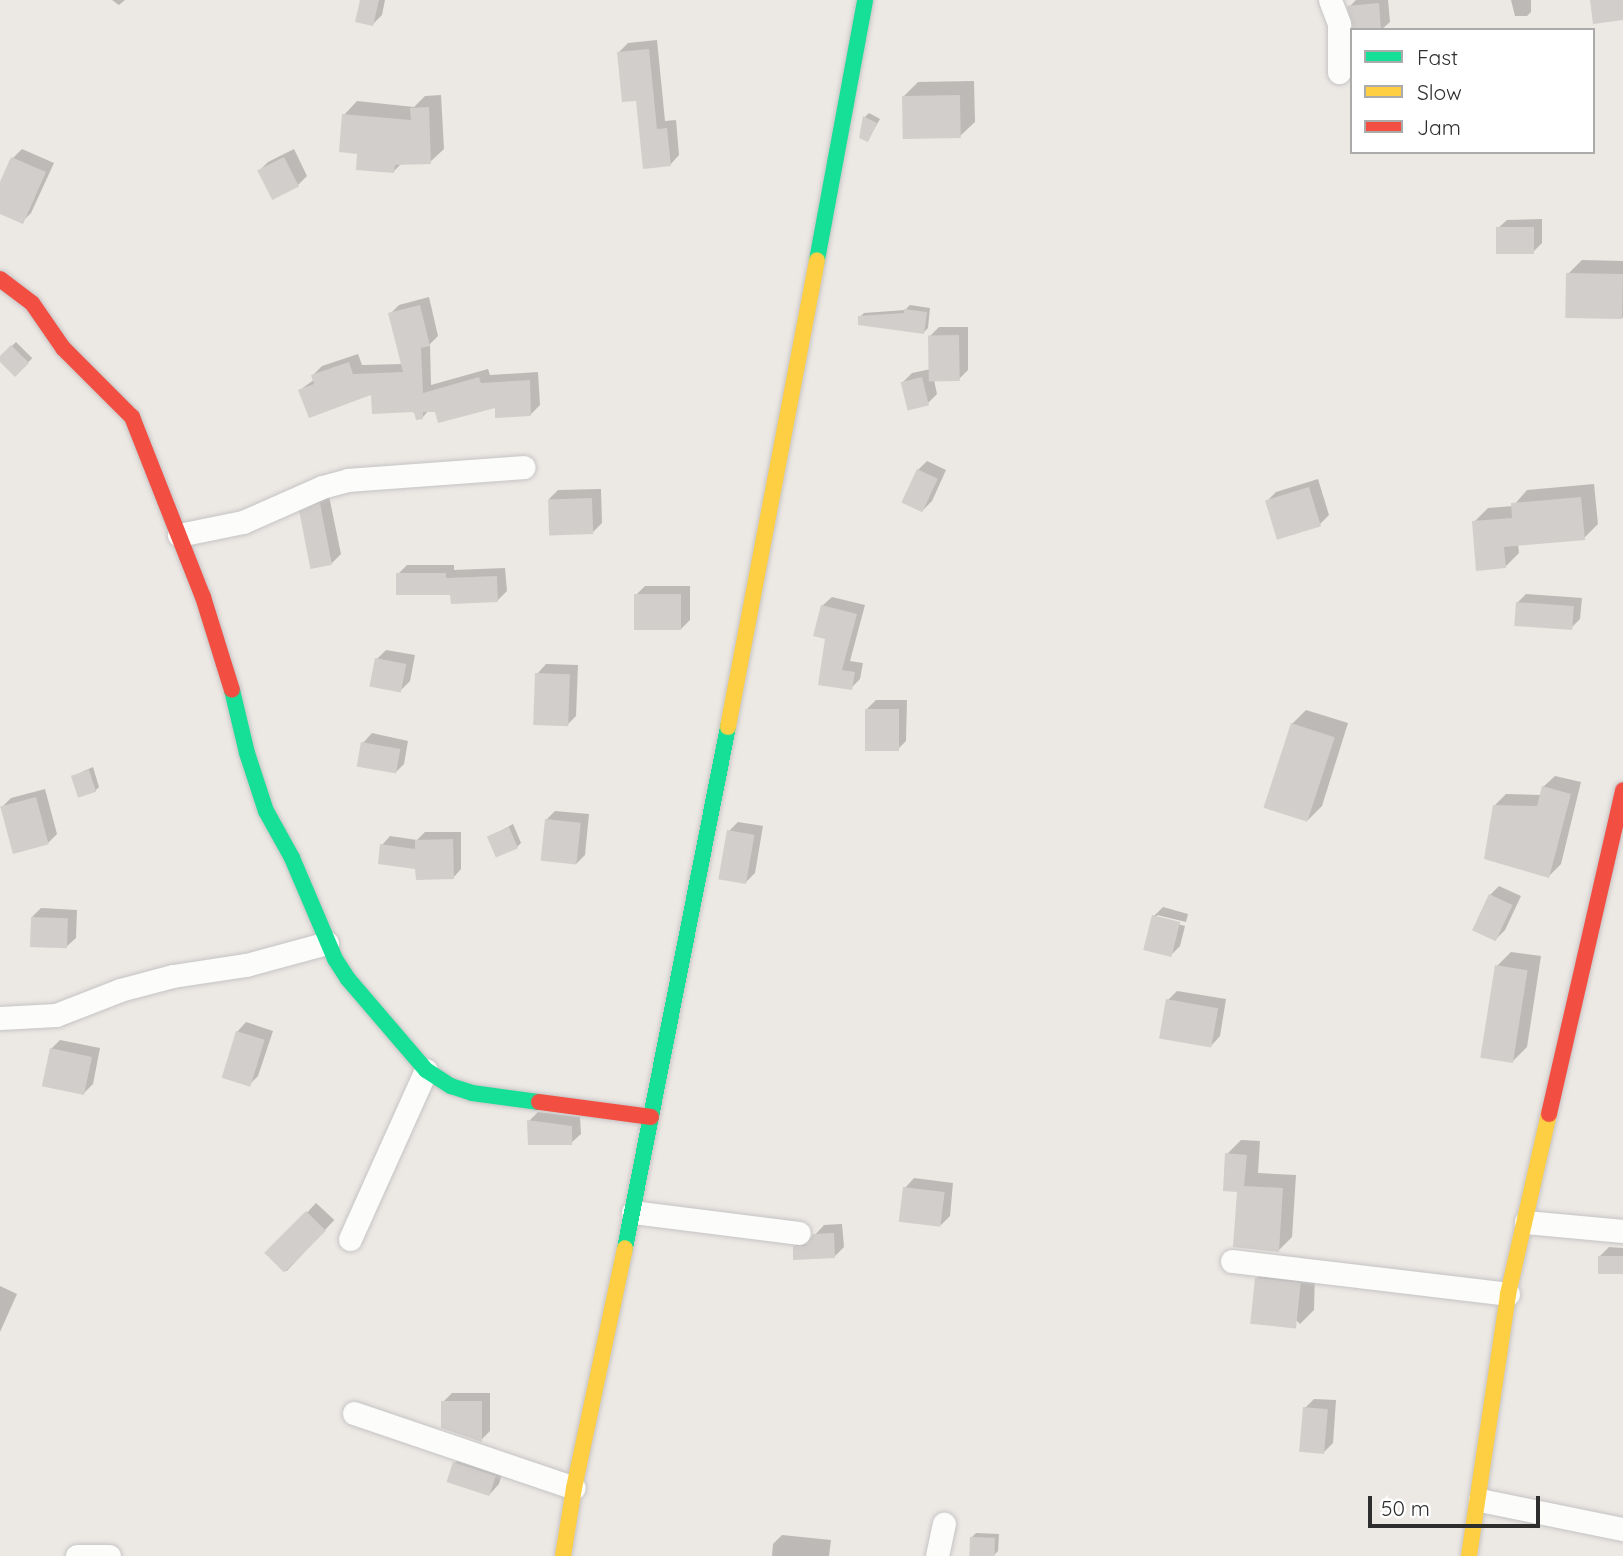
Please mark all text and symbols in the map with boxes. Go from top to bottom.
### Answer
legend [1350,28,1595,154]
text: Fast [1417,44,1458,70]
text: Slow [1417,79,1462,105]
text: Jam [1417,114,1461,140]
scale bar [1371,1482,1542,1526]
text: 50 m [1381,1495,1430,1521]

